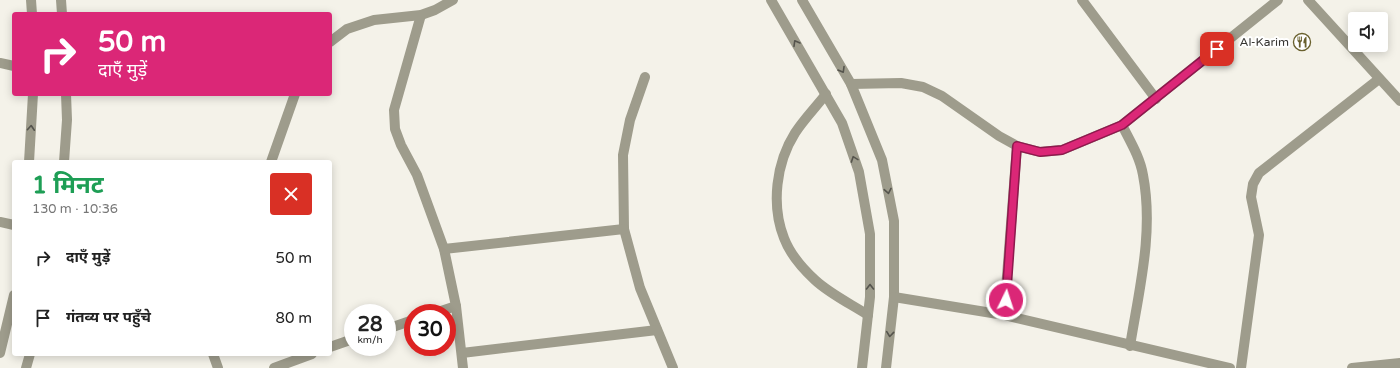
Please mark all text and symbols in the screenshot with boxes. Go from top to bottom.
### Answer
map controls [1348,12,1388,52]
button: sound [1348,12,1388,52]
text: 50 m [98,25,166,59]
icon: right [32,28,84,80]
pin [1200,32,1234,66]
restaurant icon: Al-Karim [1292,32,1312,52]
place label: Al-Karim [1240,35,1289,49]
icon: arrive [1206,38,1228,60]
one-way arrow [794,40,801,47]
text: दाएँ मुड़ें [98,59,147,81]
one-way arrow [838,66,845,73]
one-way arrow [27,125,36,131]
one-way arrow [851,156,859,163]
text: 1 मिनट [32,171,104,200]
button: close [270,173,312,215]
one-way arrow [883,188,892,194]
text: 130 m · 10:36 [32,201,118,217]
icon: right [32,247,54,269]
text: दाएँ मुड़ें [66,248,110,266]
text: 50 m [275,249,312,267]
position arrow [985,279,1027,321]
one-way arrow [866,284,874,290]
speed limit sign: 30 [404,304,456,356]
icon: arrive [32,307,54,329]
text: गंतव्य पर पहुँचे [66,308,151,326]
text: 80 m [275,309,312,327]
text: 28 [357,313,383,337]
one-way arrow [886,331,895,337]
text: km/h [357,334,383,346]

